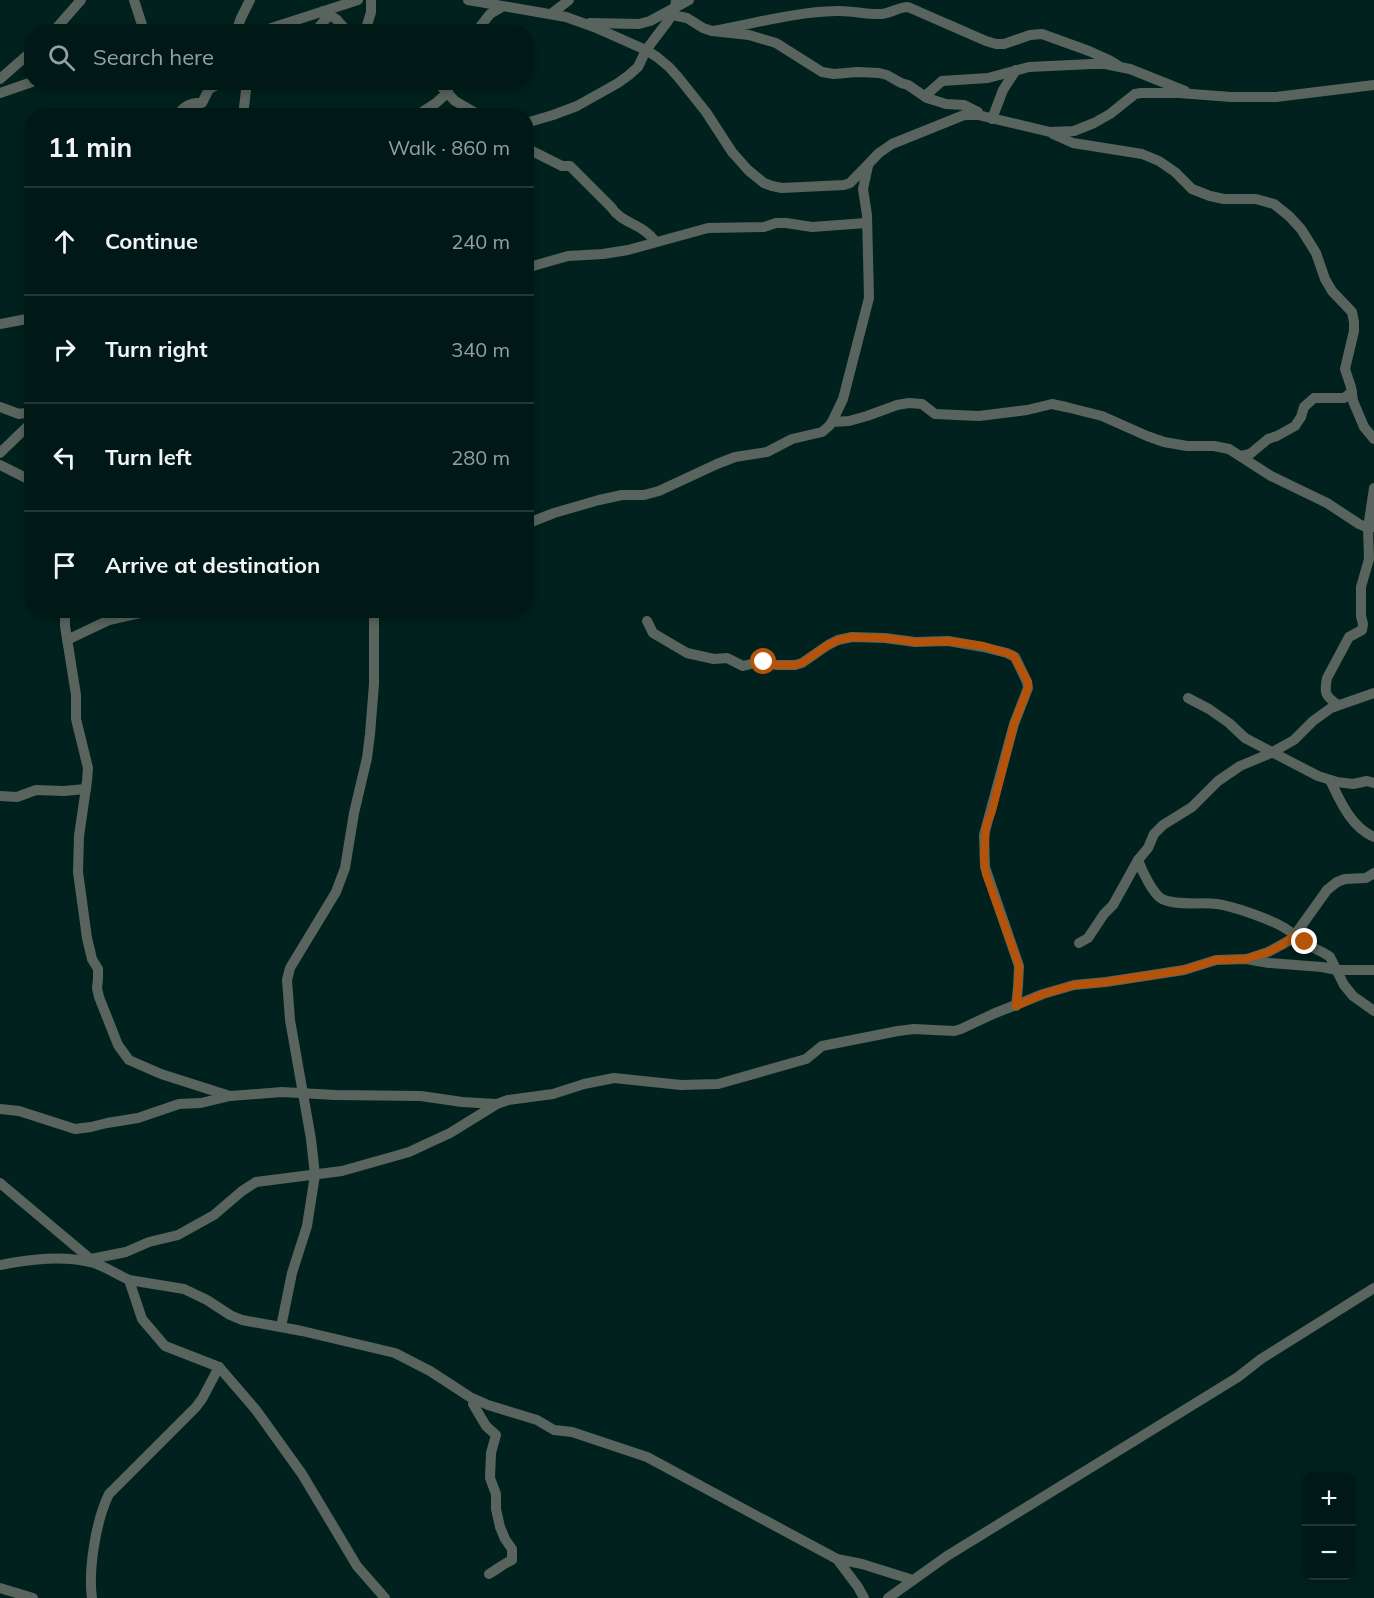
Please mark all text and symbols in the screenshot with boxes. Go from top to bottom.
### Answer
search box [24,24,534,90]
icon: search [45,41,78,74]
text: Search here [93,43,214,71]
text: 11 min [48,131,132,164]
text: Walk · 860 m [388,135,510,160]
icon: ahead [48,225,81,258]
text: Continue [105,227,198,255]
text: 240 m [451,229,510,254]
icon: right [48,333,81,366]
text: Turn right [105,335,208,363]
text: 340 m [451,337,510,362]
icon: left [48,441,81,474]
text: Turn left [105,443,192,471]
text: 280 m [451,445,510,470]
icon: arrive [48,549,81,582]
text: Arrive at destination [105,551,320,579]
route start [750,648,776,674]
route end [1291,928,1317,954]
map controls [1302,1472,1356,1580]
button: + [1302,1472,1356,1526]
button: − [1302,1526,1356,1580]

